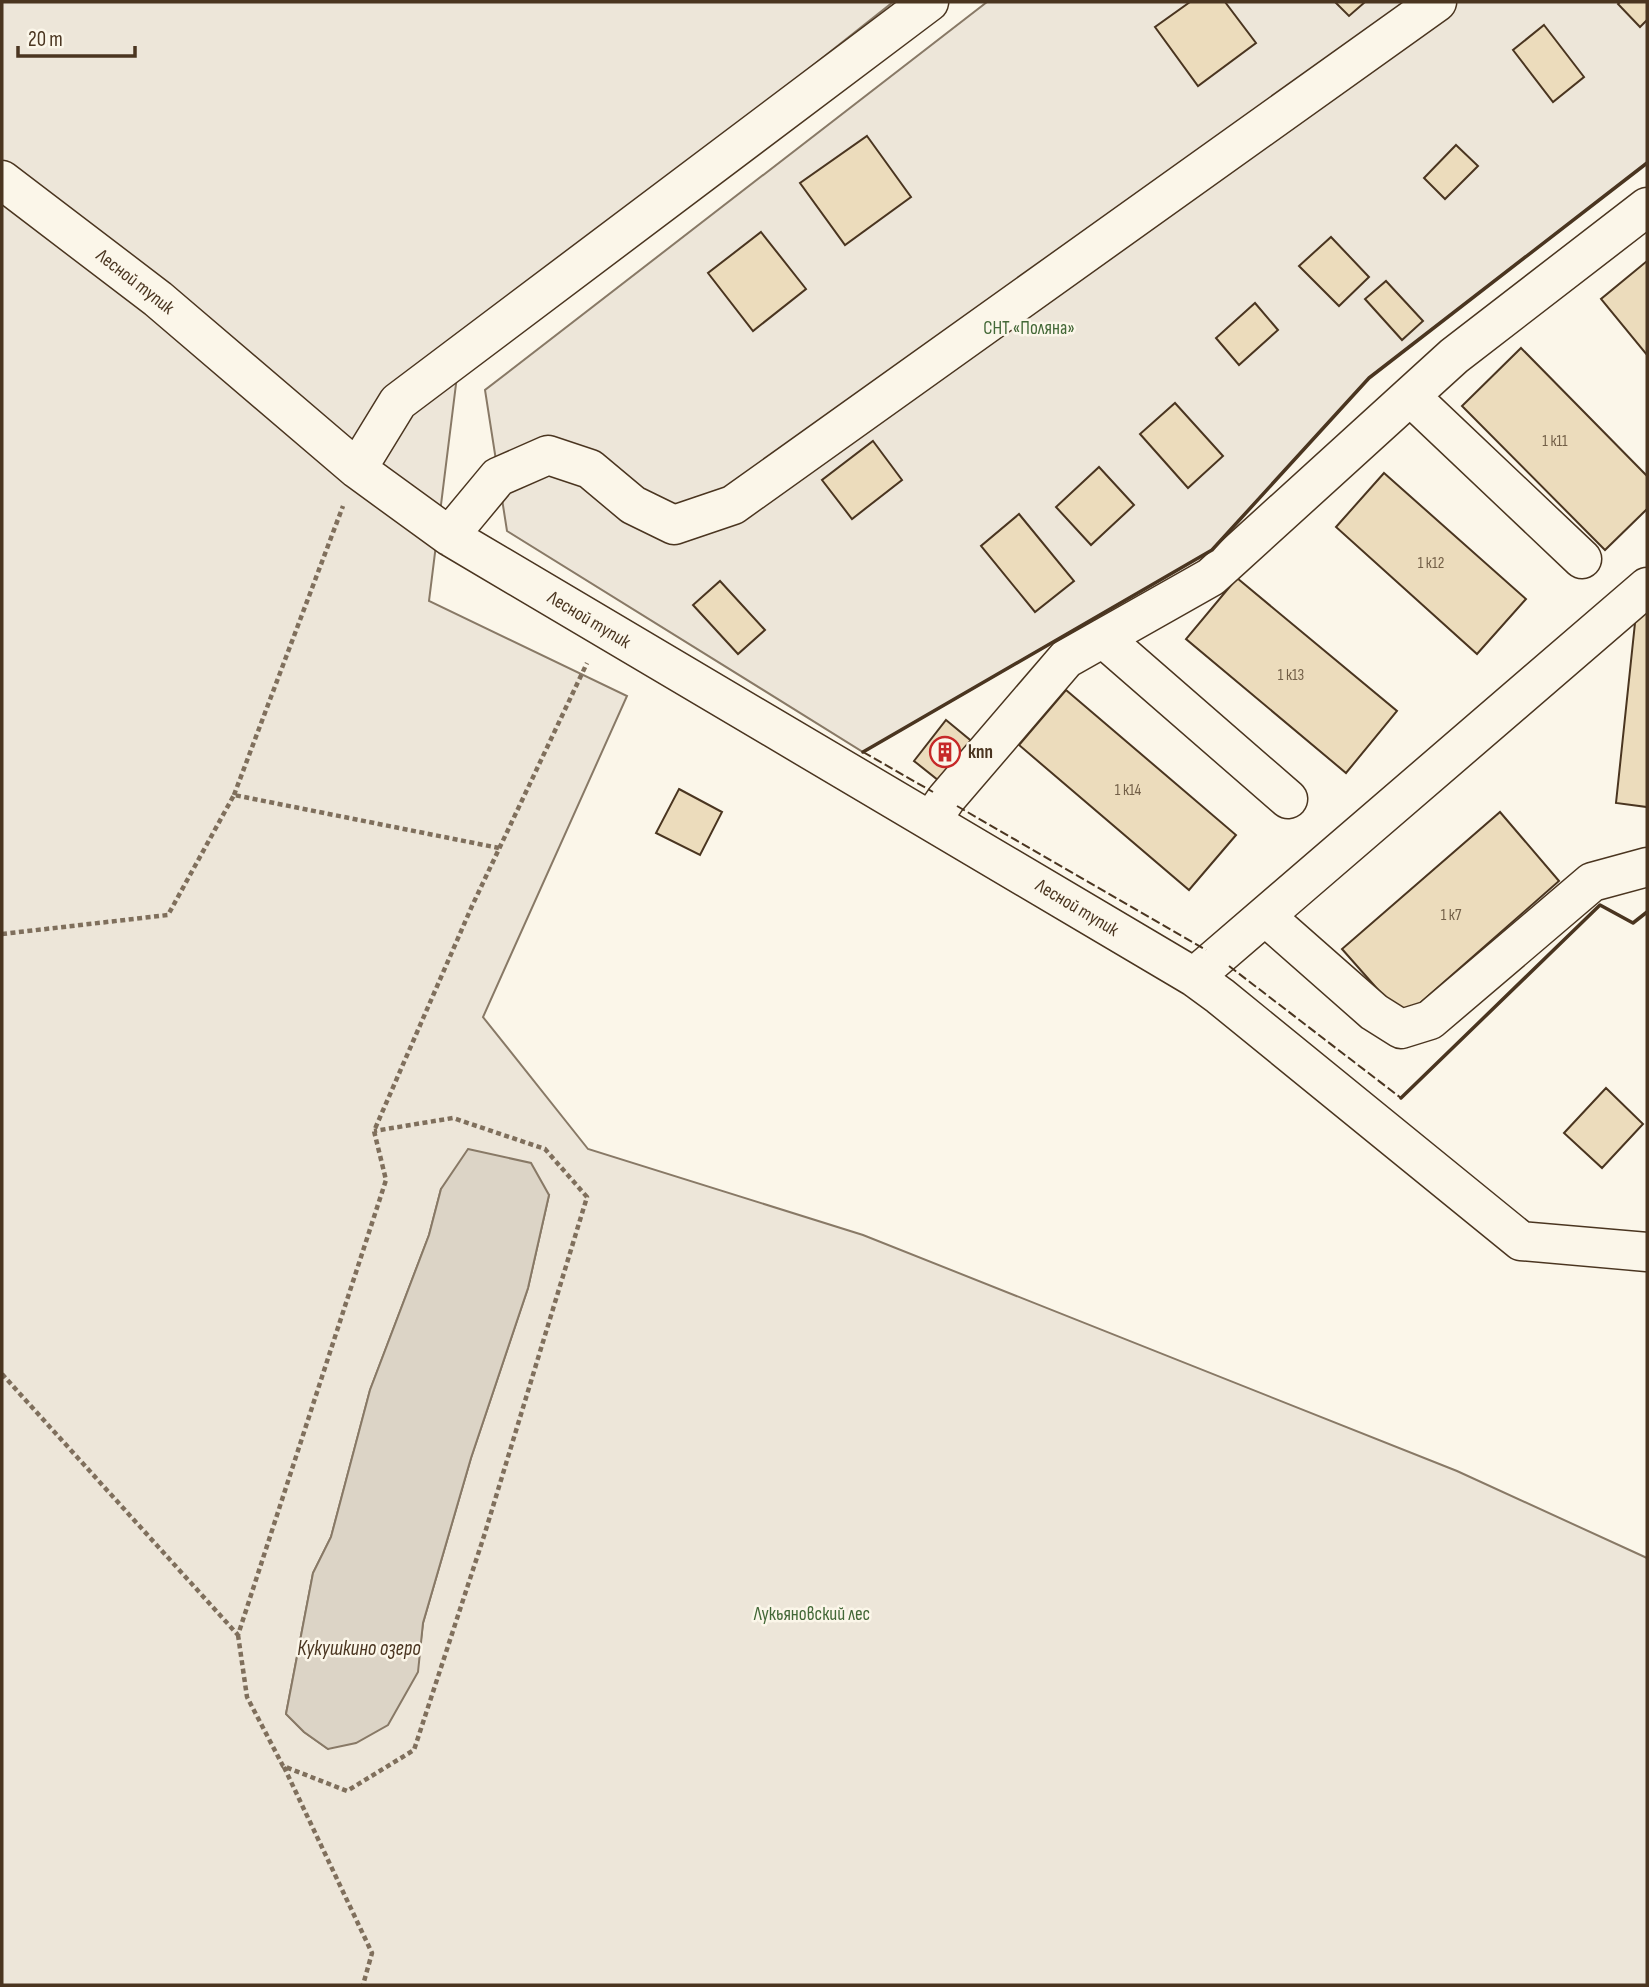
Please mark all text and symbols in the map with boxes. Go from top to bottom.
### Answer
scale bar [18,14,135,58]
text: 20 m [28,27,63,52]
street label: Лесной тупик [91,244,179,320]
park label: СНТ «Поляна» [983,317,1075,340]
house number: 1 к11 [1542,432,1568,451]
house number: 1 к12 [1418,554,1444,573]
street label: Лесной тупик [542,586,635,654]
house number: 1 к13 [1278,666,1304,685]
building icon: кпп [928,735,962,769]
place label: кпп [968,741,993,764]
house number: 1 к14 [1115,781,1142,800]
street label: Лесной тупик [1030,874,1123,942]
house number: 1 к7 [1441,906,1462,925]
park label: Лукьяновский лес [753,1603,870,1626]
water label: Кукушкино озеро [297,1636,421,1661]

